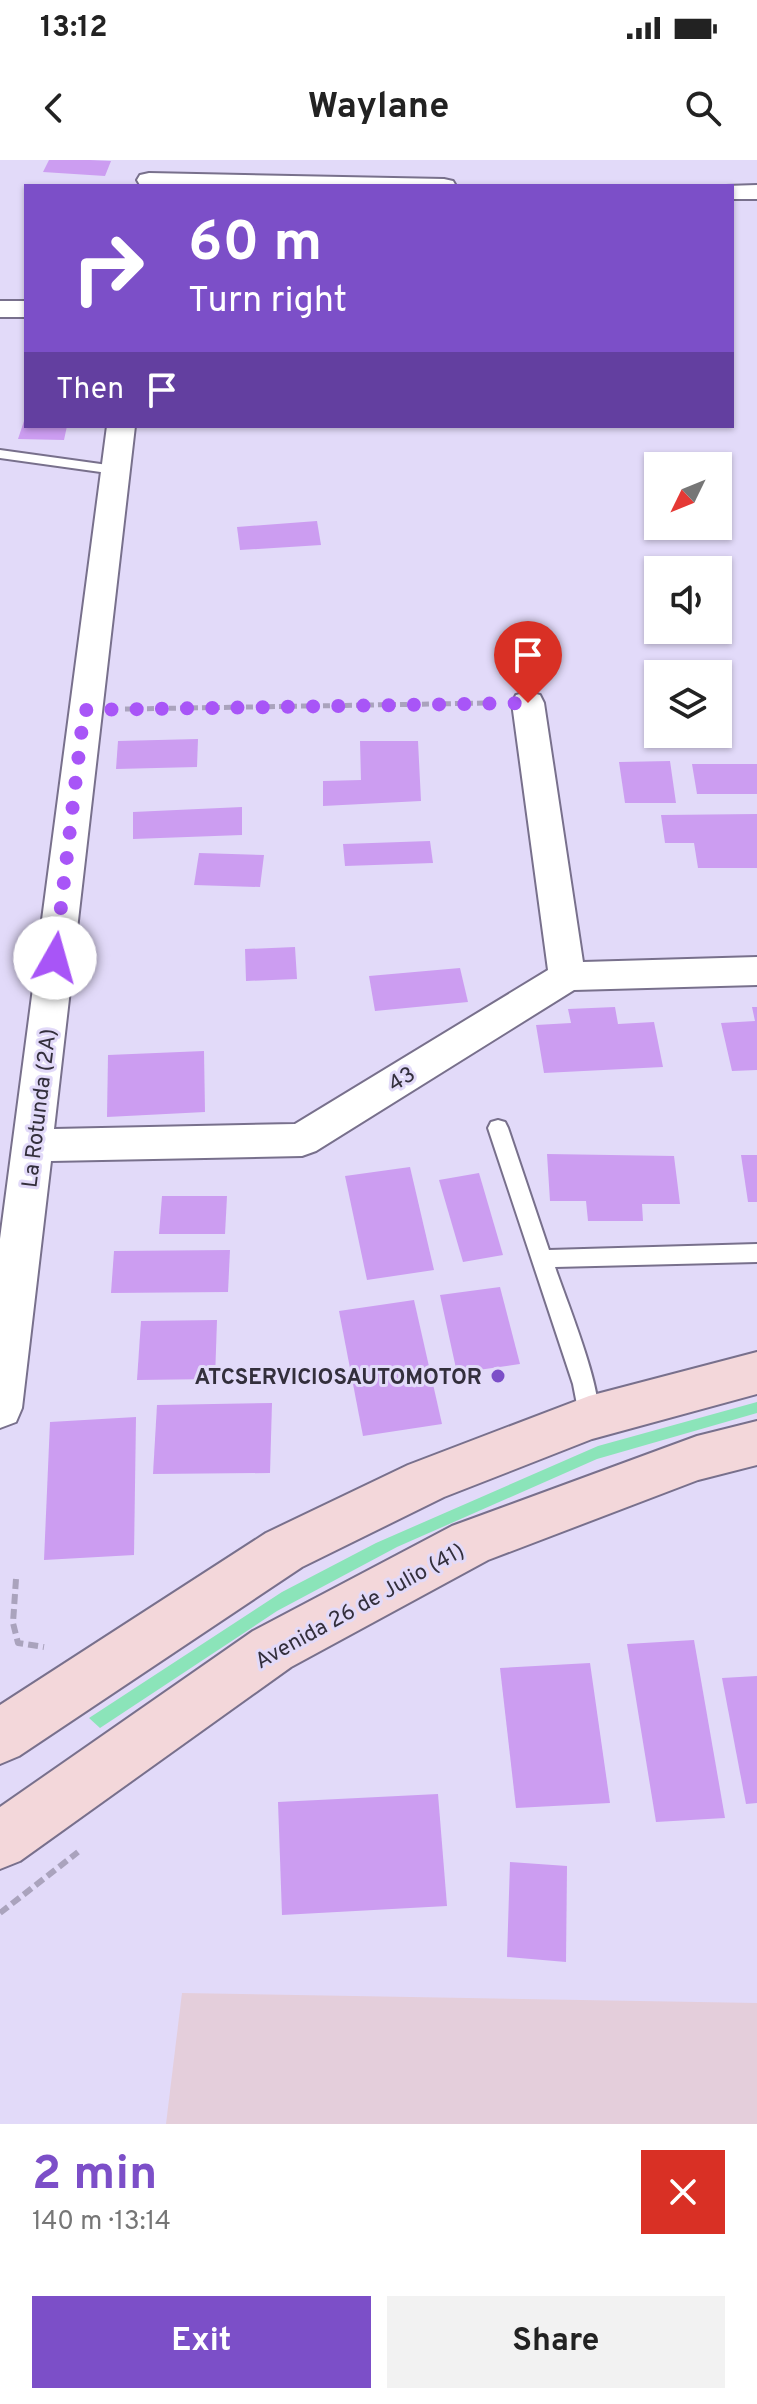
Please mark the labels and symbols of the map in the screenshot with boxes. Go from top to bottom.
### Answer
north arrow [644,452,732,540]
pin [494,621,562,703]
position arrow [13,916,97,1000]
street label: La Rotunda (2A) [17,1027,64,1190]
street label: 43 [384,1062,421,1099]
place label: ATCSERVICIOSAUTOMOTOR [195,1365,482,1392]
marker: ATCSERVICIOSAUTOMOTOR [489,1367,507,1385]
street label: Avenida 26 de Julio (41) [251,1538,470,1676]

